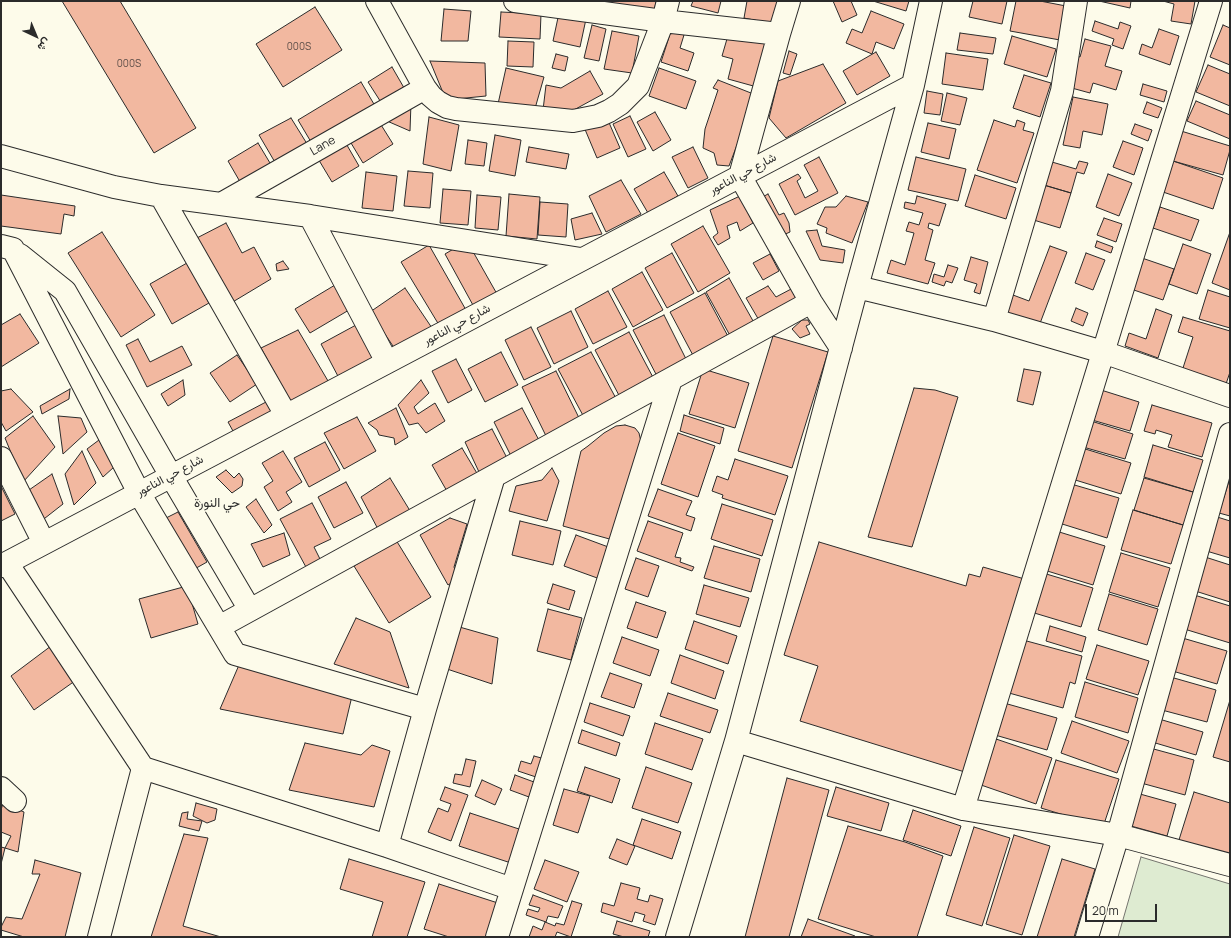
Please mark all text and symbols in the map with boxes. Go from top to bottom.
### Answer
north arrow [16,16,56,56]
text: ش [35,35,55,55]
house number: 000S [287,41,311,53]
house number: 000S [117,58,141,70]
street label: Lane [308,133,338,159]
street label: شارع حي الناعور [707,150,779,198]
street label: شارع حي الناعور [421,301,493,349]
street label: شارع حي الناعور [134,452,206,500]
district label: حي النورة [194,495,240,511]
scale bar [1087,896,1159,922]
text: 20 m [1092,902,1119,919]

